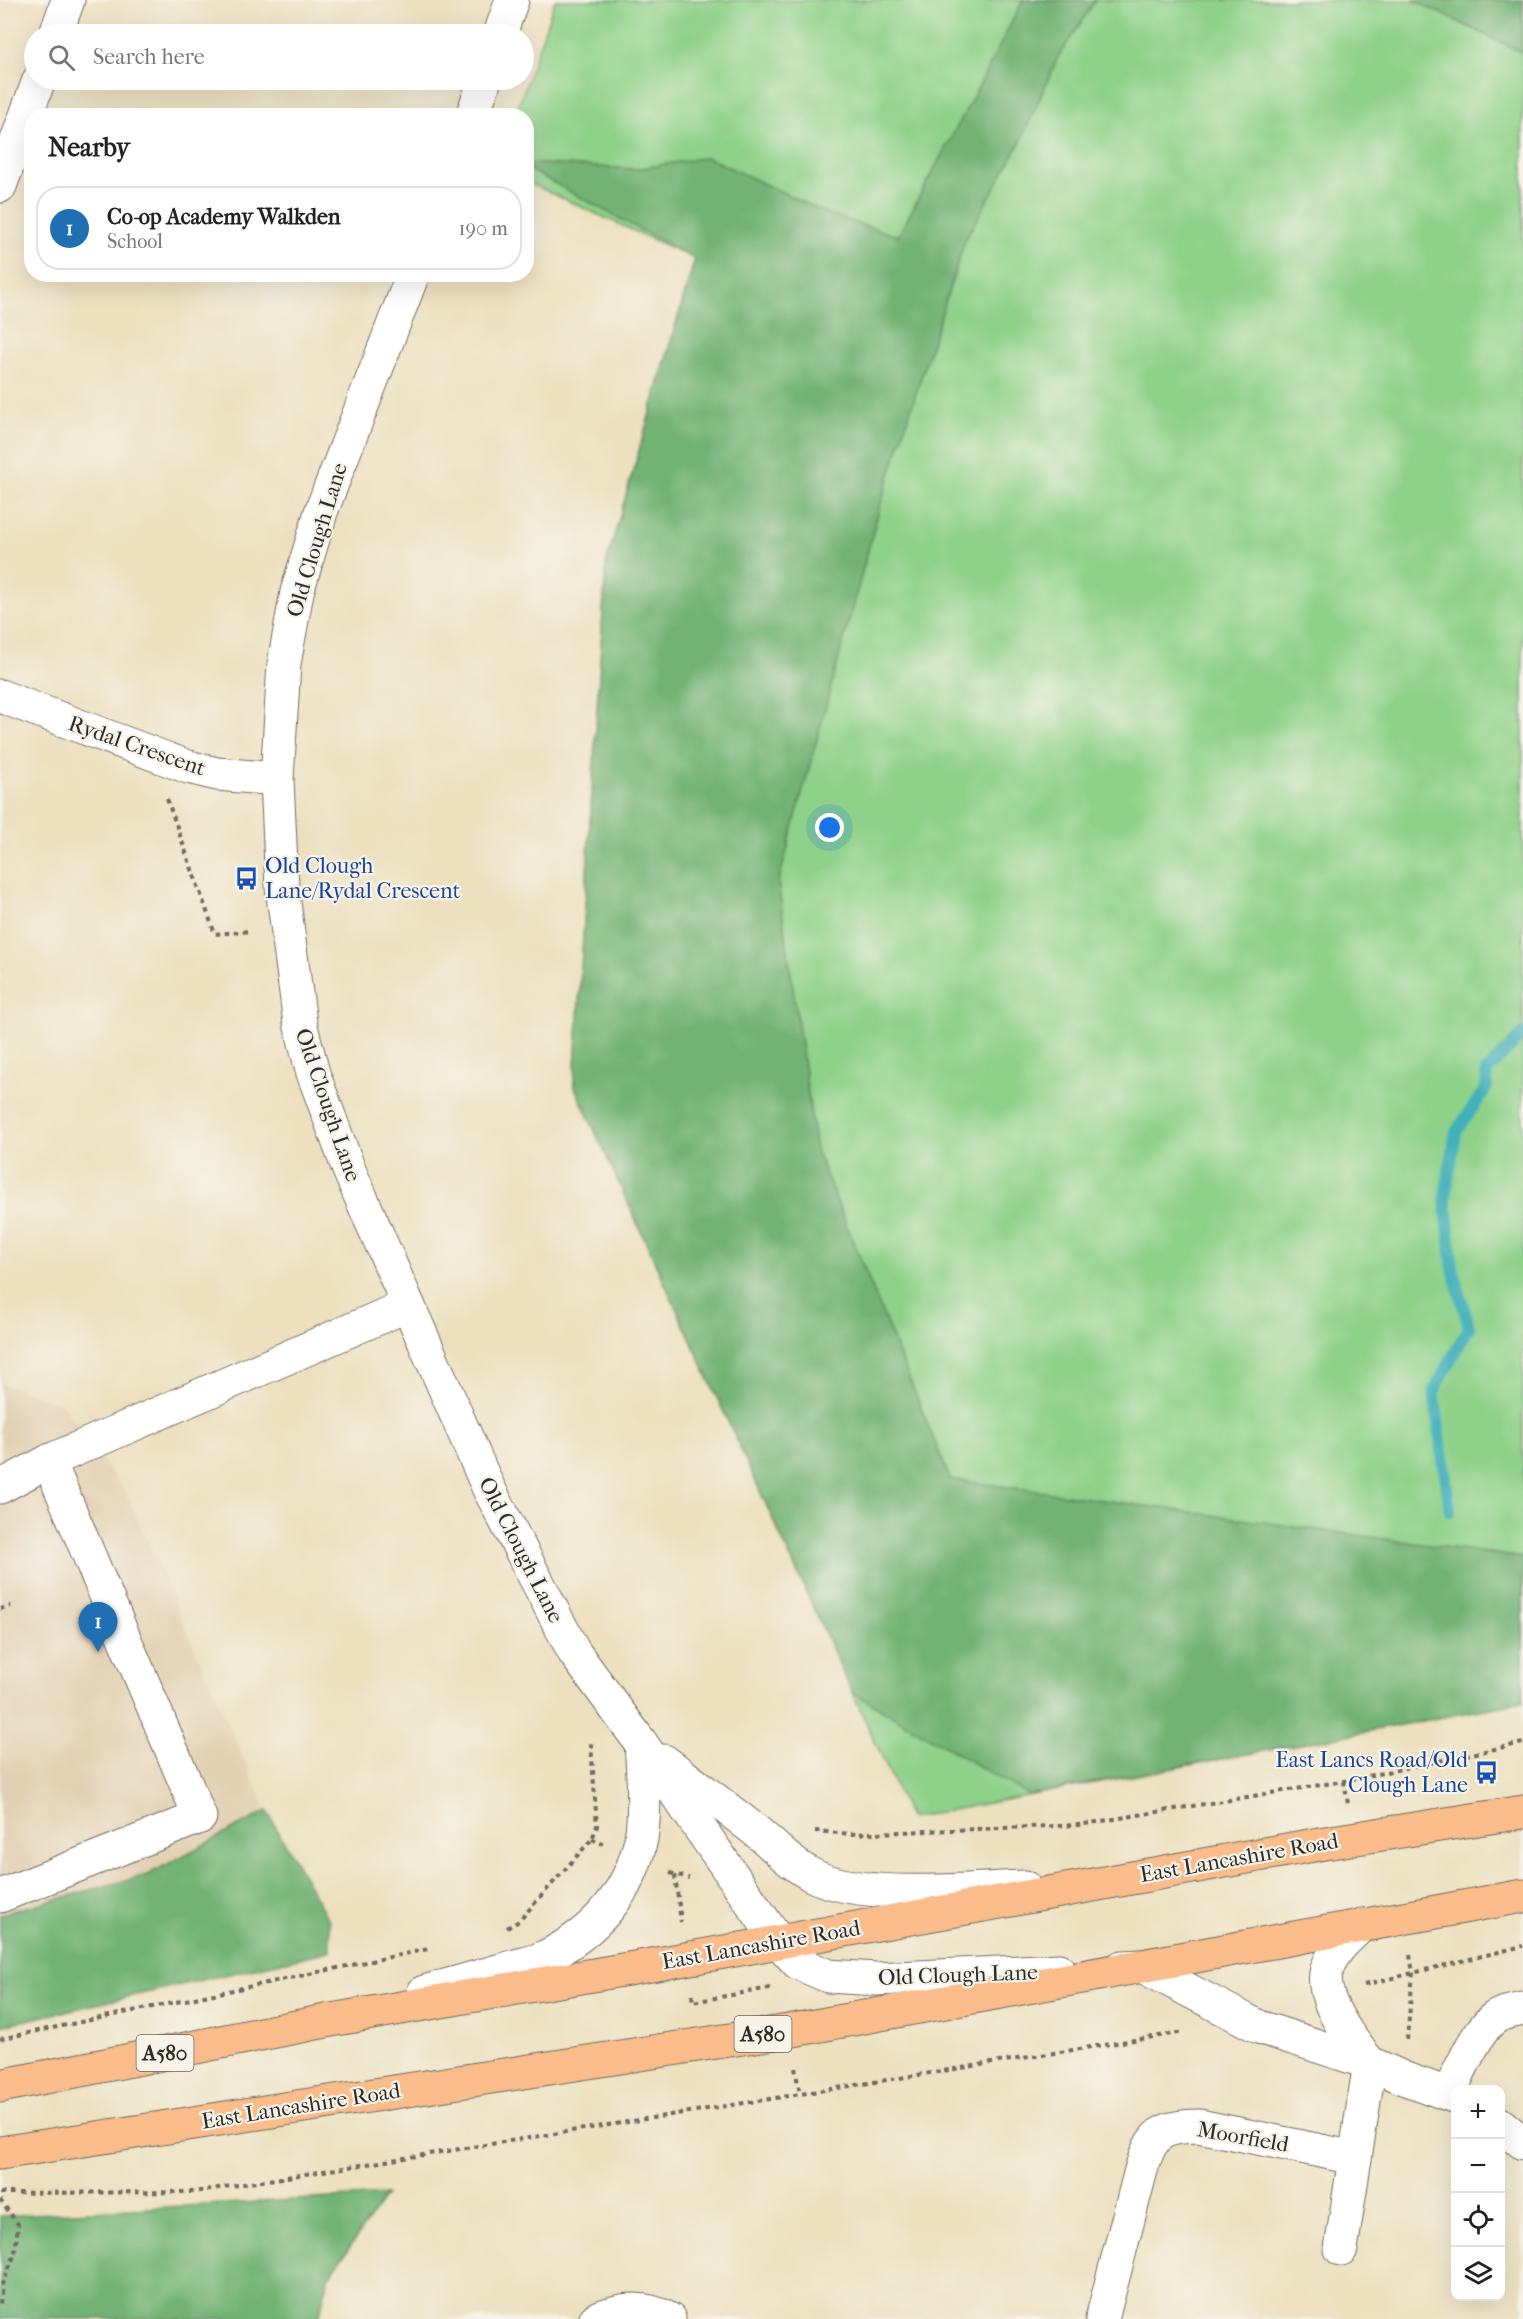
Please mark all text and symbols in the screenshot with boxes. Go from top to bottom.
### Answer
search box [24,24,534,90]
icon: search [45,41,78,74]
text: Search here [93,44,205,70]
text: Nearby [48,132,130,163]
text: Co-op Academy Walkden [107,204,341,230]
text: 1 [66,217,73,240]
text: 190 m [458,217,508,240]
text: School [107,230,163,253]
street label: Old Clough Lane [281,460,353,620]
street label: Rydal Crescent [65,710,209,782]
your location [815,813,844,842]
place label: Old Clough Lane/Rydal Crescent [265,853,461,904]
bus stop icon: Old Clough Lane/Rydal Crescent [234,866,260,892]
street label: Old Clough Lane [290,1025,366,1185]
street label: Old Clough Lane [473,1473,569,1627]
pin: 1 [78,1602,118,1652]
place label: East Lancs Road/Old Clough Lane [1275,1747,1469,1798]
bus stop icon: East Lancs Road/Old Clough Lane [1473,1760,1499,1786]
street label: East Lancashire Road [1138,1828,1341,1888]
street label: East Lancashire Road [660,1915,863,1975]
street label: Old Clough Lane [878,1959,1039,1991]
road number: A580 [734,2016,792,2052]
road number: A580 [136,2035,194,2071]
street label: East Lancashire Road [200,2077,403,2135]
map controls [1451,2085,1505,2301]
button: + [1451,2085,1505,2139]
street label: Moorfield [1195,2116,1292,2158]
button: − [1451,2139,1505,2193]
button: locate [1451,2193,1505,2247]
button: layers [1451,2247,1505,2301]

